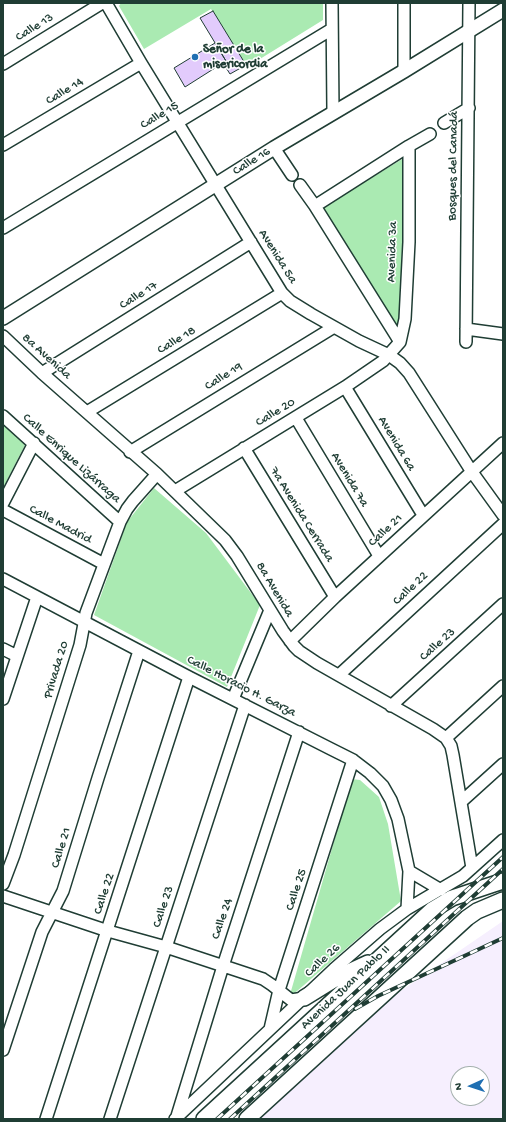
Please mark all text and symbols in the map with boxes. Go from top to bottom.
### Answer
street label: Calle 13 [13,10,57,46]
place label: Señor de la misericordia [203,42,267,73]
marker: Señor de la misericordia [190,52,200,62]
street label: Calle 14 [43,75,87,109]
street label: Calle 15 [138,99,182,133]
street label: Bosques del Canadá [445,111,463,221]
street label: Calle 16 [230,144,274,180]
street label: Avenida 3a [384,221,402,283]
street label: Avenida 5a [254,227,300,287]
street label: Calle 17 [117,278,161,314]
street label: Calle 18 [155,323,199,359]
street label: 8a Avenida [18,331,74,383]
street label: Calle 19 [202,359,246,395]
street label: Calle 20 [253,395,299,431]
street label: Calle Enrique Lizárraga [19,411,123,507]
street label: Avenida 6a [374,414,418,474]
street label: Avenida 7a [327,450,371,510]
street label: 7a Avenida Cerrada [265,465,337,565]
street label: Calle Madrid [26,502,94,548]
street label: Calle 21 [366,511,406,551]
street label: 8a Avenida [252,560,296,620]
street label: Calle 22 [390,569,432,609]
street label: Calle 23 [417,625,459,665]
street label: Privada 20 [41,639,73,701]
street label: Calle Horacio H. Garza [184,653,298,721]
street label: Calle 21 [48,826,76,870]
street label: Calle 25 [283,867,311,913]
street label: Calle 22 [91,871,119,917]
street label: Calle 23 [150,884,178,930]
street label: Calle 24 [209,896,237,942]
street label: Calle 26 [302,941,344,981]
street label: Avenida Juan Pablo II [298,943,394,1033]
north arrow [450,1066,490,1106]
text: N [453,1083,465,1090]

